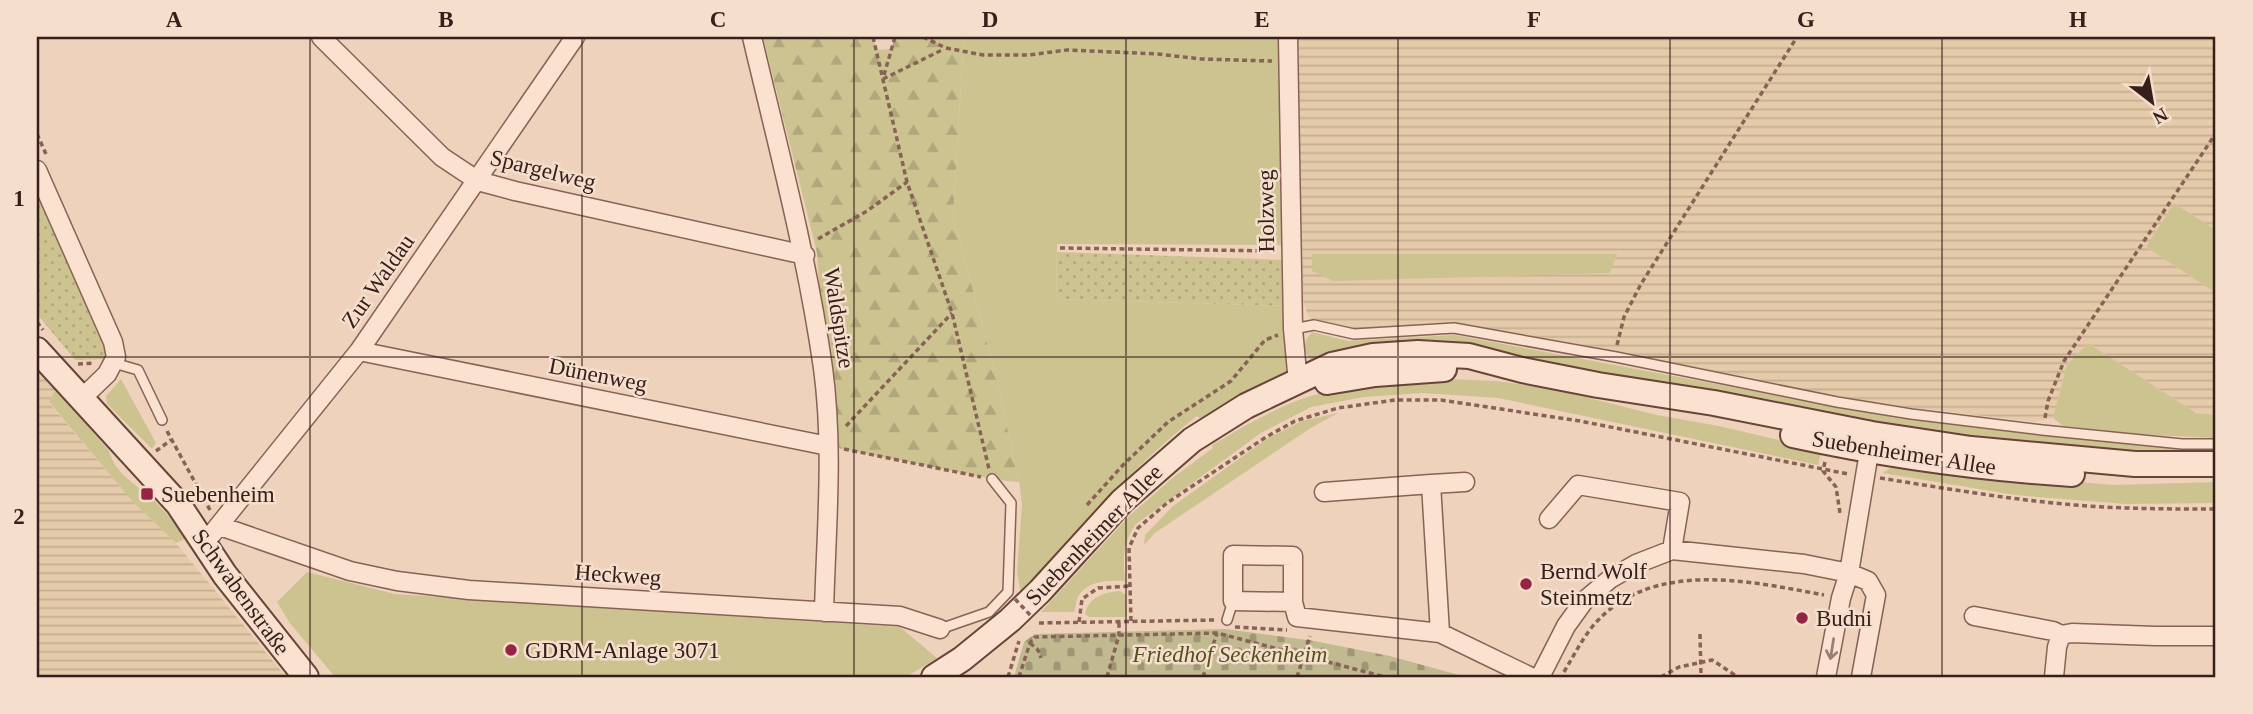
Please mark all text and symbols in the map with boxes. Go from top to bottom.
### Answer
text: A [166,7,183,32]
text: B [438,7,454,32]
text: C [710,7,726,32]
text: D [982,7,998,32]
text: E [1254,7,1270,32]
text: F [1527,7,1541,32]
text: G [1797,7,1815,32]
text: H [2069,7,2087,32]
north arrow [2116,66,2186,136]
text: N [2149,104,2172,129]
street label: Spargelweg [487,145,599,195]
street label: Holzweg [1253,169,1279,253]
text: 1 [13,186,25,211]
street label: Zur Waldau [337,229,420,332]
street label: Waldspitze [819,266,859,370]
street label: Dünenweg [547,353,650,397]
street label: Suebenheimer Allee [1810,426,1998,480]
street label: Suebenheimer Allee [1020,459,1168,611]
place label: Suebenheim [161,482,275,507]
marker: Suebenheim [139,486,155,502]
text: 2 [13,504,25,529]
street label: Schwabenstraße [187,524,295,660]
place label: Bernd Wolf Steinmetz [1540,559,1647,610]
street label: Heckweg [574,560,663,591]
marker: Bernd Wolf Steinmetz [1518,576,1534,592]
place label: Budni [1816,606,1872,631]
marker: Budni [1794,610,1810,626]
one-way arrow [1826,637,1839,660]
place label: GDRM-Anlage 3071 [525,638,720,663]
marker: GDRM-Anlage 3071 [503,642,519,658]
park label: Friedhof Seckenheim [1132,642,1327,667]

